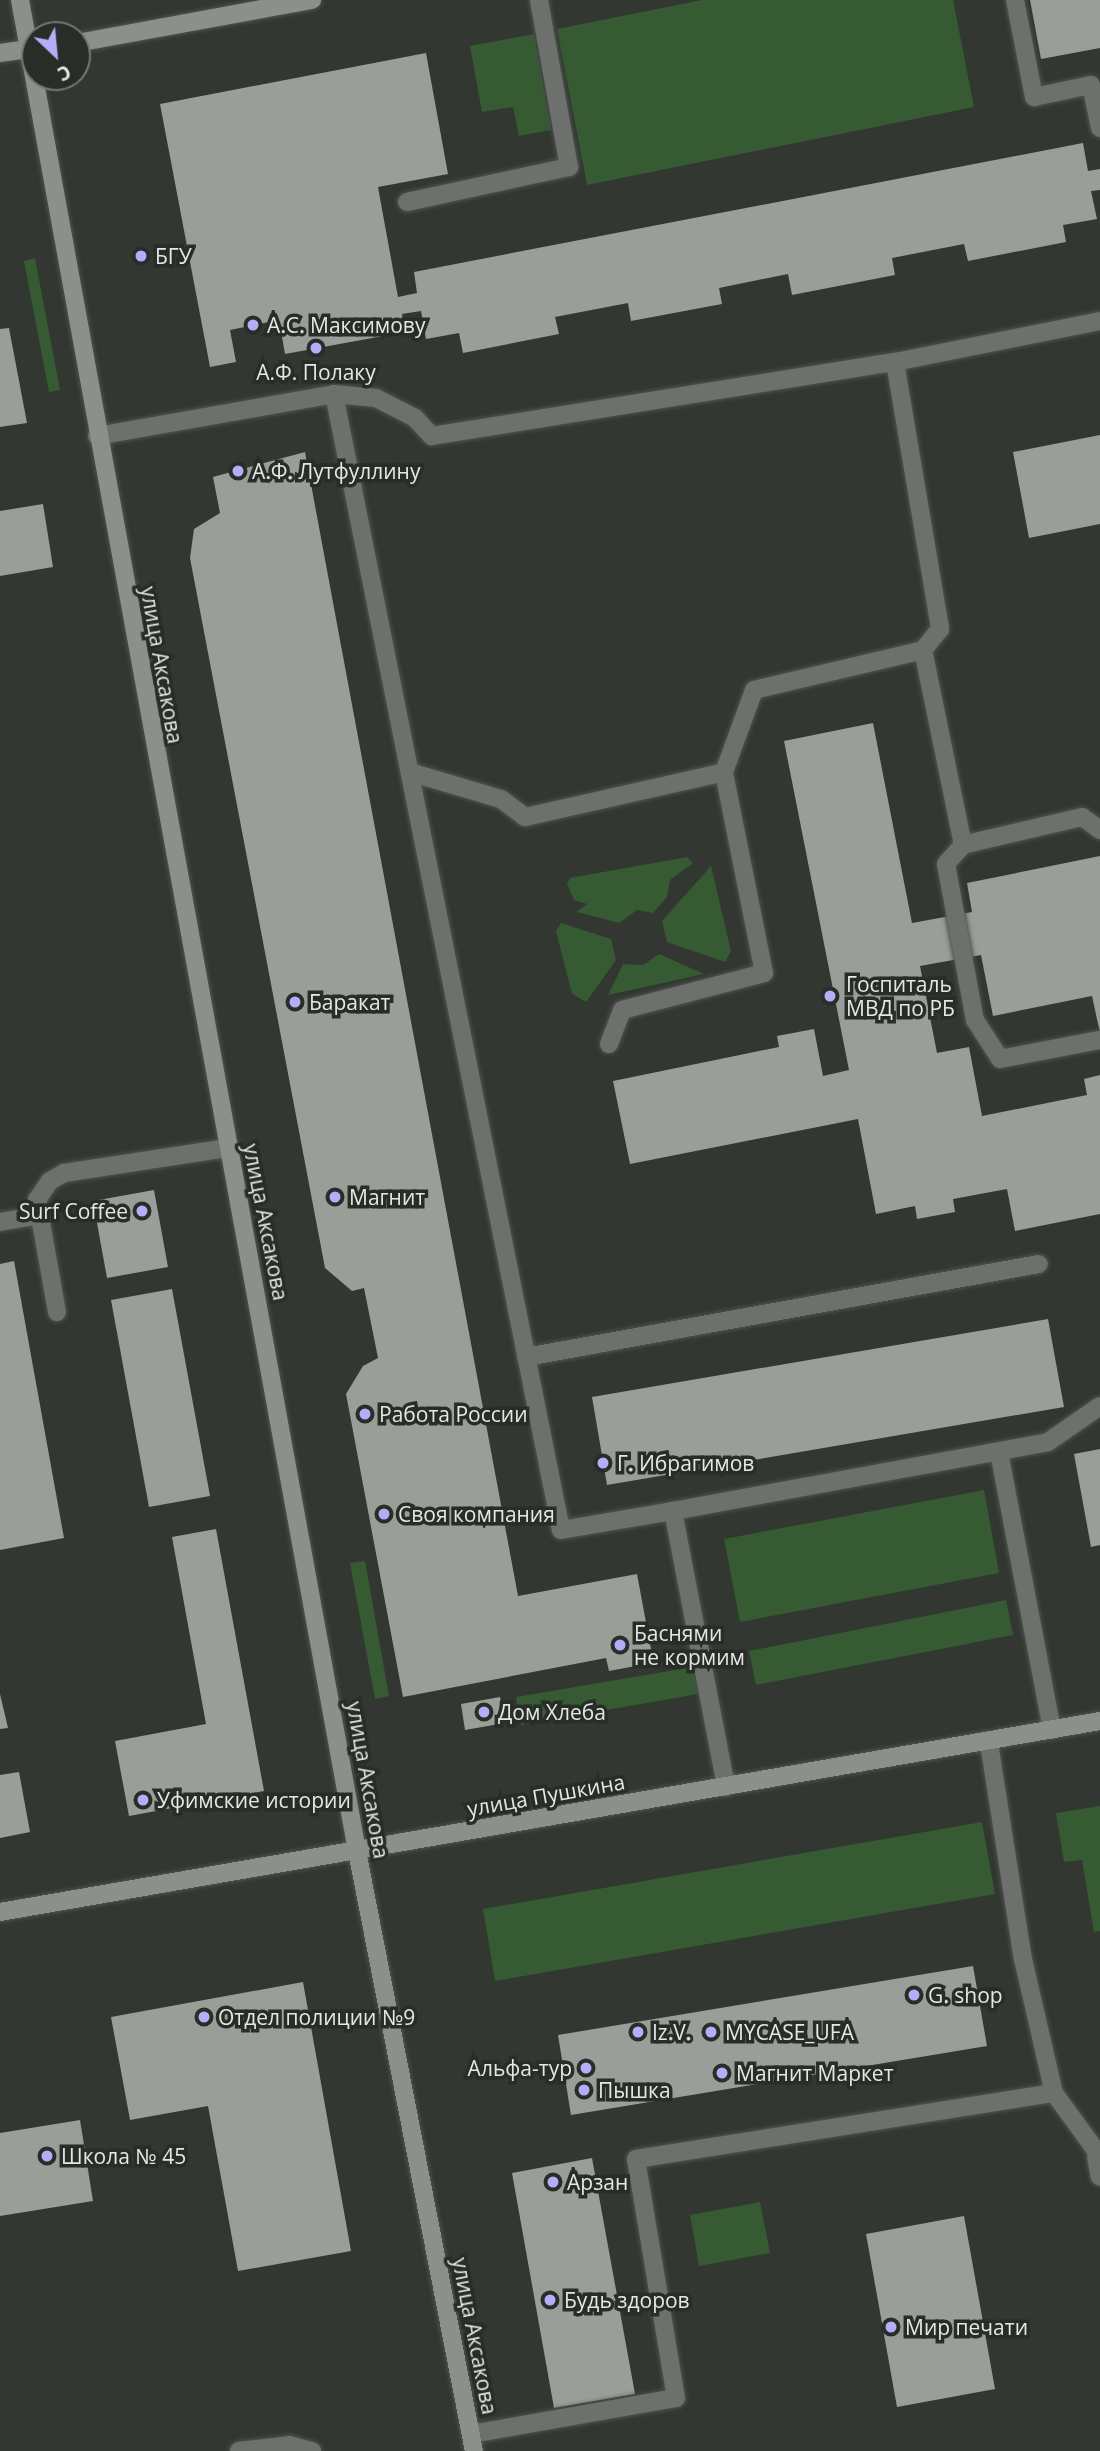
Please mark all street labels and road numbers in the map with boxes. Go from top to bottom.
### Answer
street label: улица Аксакова [136,584,188,746]
street label: улица Аксакова [238,1141,294,1303]
street label: улица Аксакова [342,1699,394,1861]
street label: улица Пушкина [465,1769,627,1821]
street label: улица Аксакова [447,2255,503,2417]

